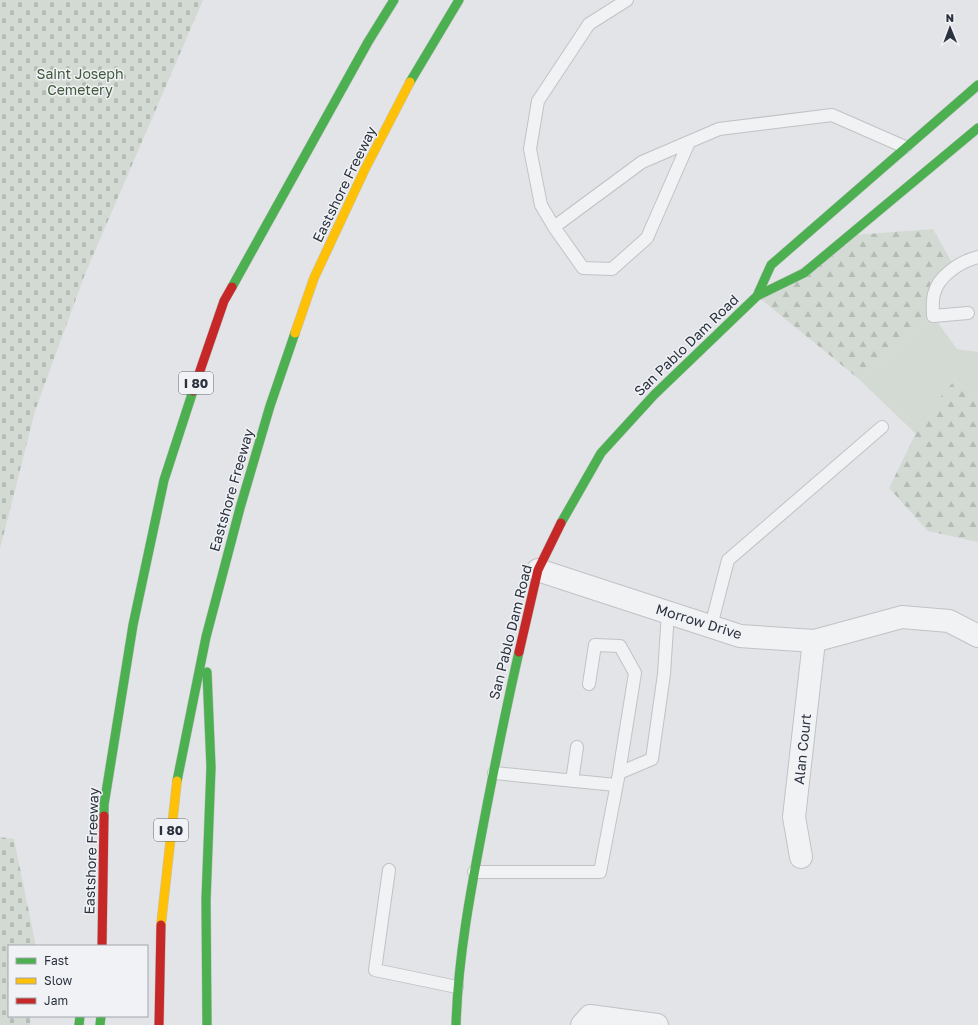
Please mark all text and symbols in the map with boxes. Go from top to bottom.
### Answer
north arrow [930,8,970,48]
text: N [946,11,954,24]
park label: Saint Joseph Cemetery [36,65,124,98]
street label: Eastshore Freeway [309,123,380,245]
street label: San Pablo Dam Road [630,291,742,399]
road number: I 80 [179,372,213,394]
street label: Eastshore Freeway [205,426,257,553]
street label: San Pablo Dam Road [485,563,535,701]
street label: Morrow Drive [654,600,744,642]
street label: Alan Court [790,713,814,785]
street label: Eastshore Freeway [80,787,102,915]
road number: I 80 [154,819,188,841]
legend [8,945,148,1017]
text: Fast [44,953,69,968]
text: Slow [44,973,72,988]
text: Jam [44,993,68,1008]

